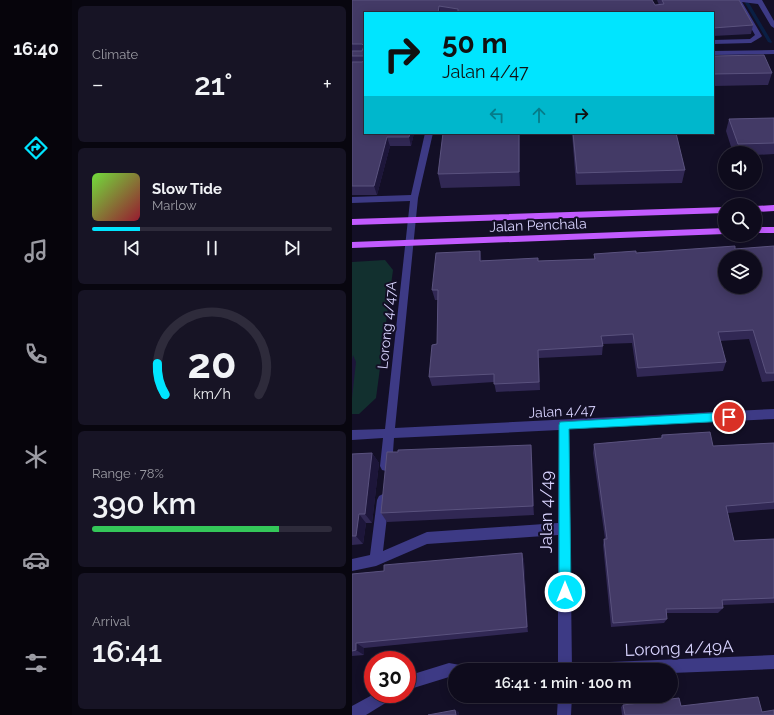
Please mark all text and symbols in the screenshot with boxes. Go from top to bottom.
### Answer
text: 50 m [442,27,508,60]
icon: right [376,28,428,80]
text: 16:40 [13,38,59,59]
text: Climate [92,47,138,62]
text: Jalan 4/47 [442,61,529,82]
text: 21° [194,67,233,102]
text: − [92,71,104,97]
text: + [323,71,332,97]
icon: left [486,104,508,126]
icon: ahead [528,104,550,126]
icon: right [570,104,592,126]
icon: directions [22,134,50,162]
map controls [718,146,762,294]
button: sound [718,146,762,190]
text: Slow Tide [152,180,222,198]
text: Marlow [152,198,197,213]
button: search [718,198,762,242]
street label: Jalan Penchala [489,215,587,235]
icon: music [22,237,50,265]
icon: previous [121,237,143,259]
icon: pause [201,237,223,259]
icon: next [281,237,303,259]
button: layers [718,250,762,294]
street label: Lorong 4/47A [374,280,400,370]
text: 20 [188,339,236,388]
icon: phone [22,340,50,368]
text: km/h [193,386,231,402]
pin [712,400,746,434]
street label: Jalan 4/47 [528,401,597,421]
icon: arrive [718,406,740,428]
icon: climate [22,443,50,471]
text: Range · 78% [92,466,164,481]
street label: Jalan 4/49 [536,471,556,553]
text: 390 km [92,486,196,521]
icon: car [22,546,50,574]
position arrow [544,571,586,613]
text: Arrival [92,614,130,629]
text: 16:41 [92,634,162,669]
street label: Lorong 4/49A [624,636,734,660]
icon: filters [22,649,50,677]
speed limit sign: 30 [364,651,416,703]
text: 16:41 · 1 min · 100 m [495,674,631,692]

